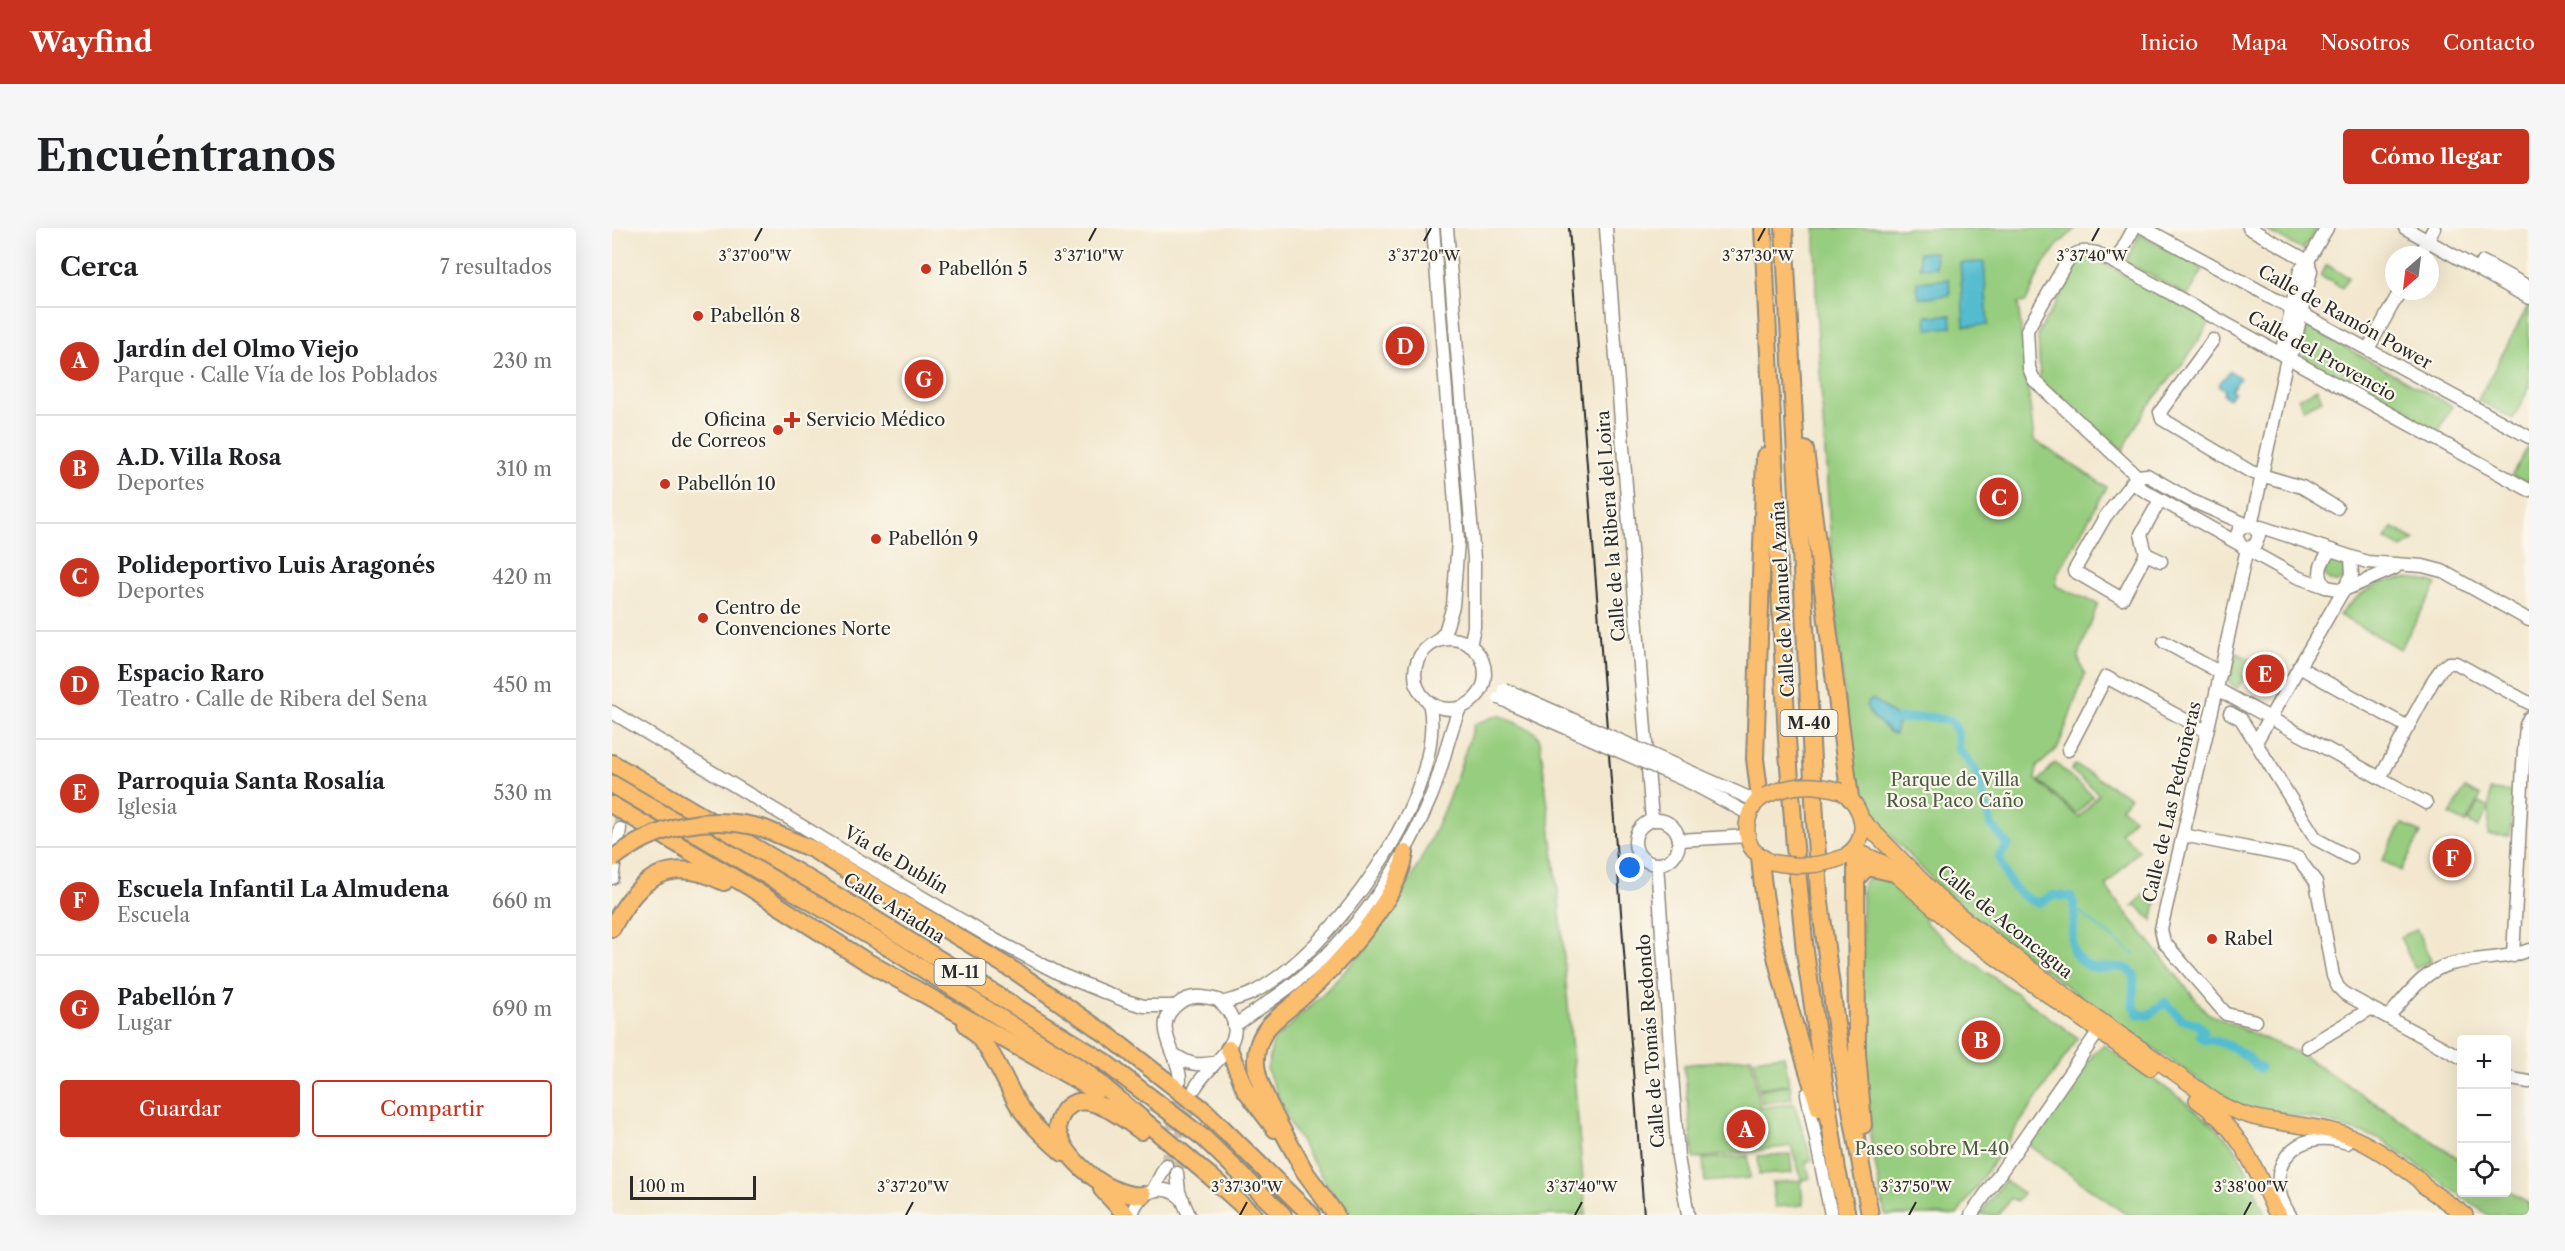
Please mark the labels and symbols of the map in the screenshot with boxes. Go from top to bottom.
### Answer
text: 3°37'00"W [718,246,792,265]
text: 3°37'10"W [1054,246,1125,265]
text: 3°37'20"W [1388,246,1461,265]
text: 3°37'30"W [1722,246,1795,265]
text: 3°37'40"W [2056,246,2128,265]
north arrow [2385,246,2439,300]
place label: Pabellón 5 [938,258,1028,280]
street label: Calle de Ramón Power [2254,260,2436,374]
marker: Pabellón 5 [919,262,933,276]
place label: Pabellón 8 [710,305,801,327]
street label: Calle del Provencio [2244,306,2400,406]
marker: Pabellón 8 [691,309,705,323]
pin: D [1386,324,1424,368]
pin: G [904,356,944,402]
place label: Oficina de Correos [671,409,766,452]
place label: Servicio Médico [806,409,945,431]
street label: Calle de la Ribera del Loira [1592,409,1630,642]
marker: Servicio Médico [783,411,801,429]
marker: Oficina de Correos [771,423,785,437]
place label: Pabellón 10 [677,473,776,495]
pin: C [1980,474,2018,520]
marker: Pabellón 10 [658,477,672,491]
street label: Calle de Manuel Azaña [1767,500,1799,698]
place label: Pabellón 9 [888,528,978,550]
marker: Pabellón 9 [869,532,883,546]
place label: Centro de Convenciones Norte [715,597,891,640]
marker: Centro de Convenciones Norte [696,611,710,625]
pin: E [2246,652,2284,696]
street label: Calle de Las Pedroñeras [2138,699,2206,905]
road number: M-40 [1780,710,1838,736]
park label: Parque de Villa Rosa Paco Caño [1886,769,2024,812]
street label: Vía de Dublín [839,821,952,899]
pin: F [2432,836,2472,880]
your location [1615,853,1644,882]
street label: Calle de Aconcagua [1933,861,2078,984]
street label: Calle Ariadna [839,868,949,948]
place label: Rabel [2224,928,2273,950]
marker: Rabel [2205,932,2219,946]
street label: Calle de Tomás Redondo [1633,933,1669,1149]
road number: M-11 [934,959,986,985]
pin: B [1962,1018,2000,1062]
pin: A [1726,1106,1766,1152]
park label: Paseo sobre M-40 [1855,1138,2009,1160]
scale bar [630,1173,756,1200]
text: 3°37'20"W [877,1177,950,1196]
text: 3°37'30"W [1211,1177,1284,1196]
text: 3°37'40"W [1546,1177,1618,1196]
text: 3°37'50"W [1880,1177,1952,1196]
text: 3°38'00"W [2214,1177,2289,1196]

